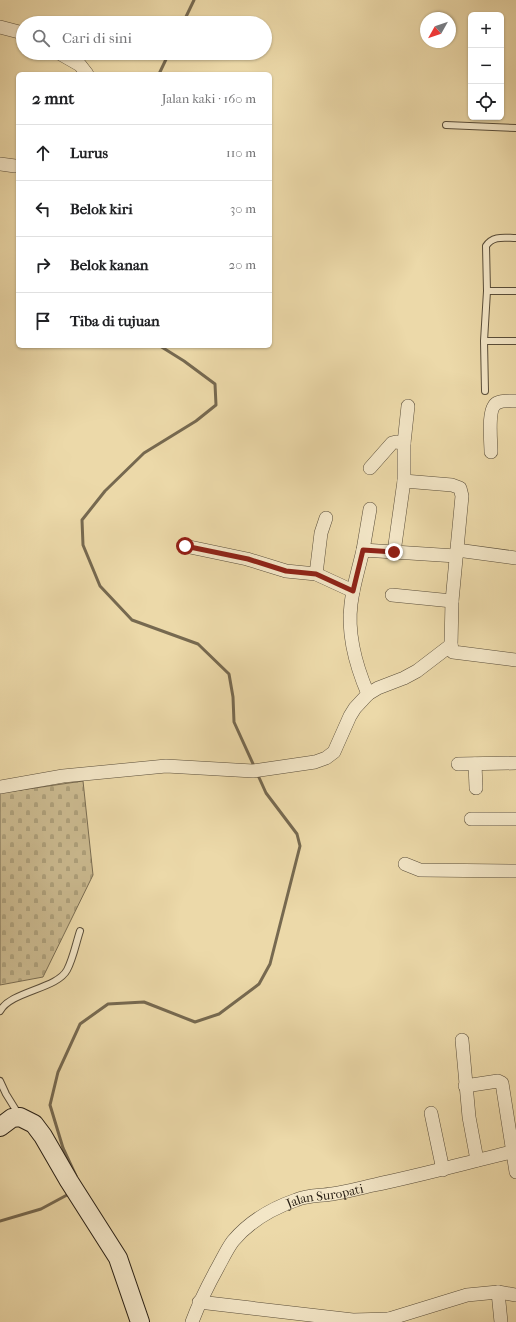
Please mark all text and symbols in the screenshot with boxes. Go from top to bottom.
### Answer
north arrow [420,12,456,48]
map controls [468,12,504,120]
button: + [468,12,504,48]
search box [16,16,272,60]
icon: search [30,27,52,49]
text: Cari di sini [62,29,132,47]
button: − [468,48,504,84]
button: locate [468,84,504,120]
text: 2 mnt [32,88,74,108]
text: Jalan kaki · 160 m [162,91,256,106]
icon: ahead [32,142,54,164]
text: Lurus [70,144,108,162]
text: 110 m [226,145,256,160]
icon: left [32,198,54,220]
text: Belok kiri [70,200,133,218]
text: 30 m [230,201,256,216]
icon: right [32,254,54,276]
text: Belok kanan [70,256,149,274]
text: 20 m [229,257,256,272]
icon: arrive [32,310,54,332]
text: Tiba di tujuan [70,312,160,330]
route start [176,537,194,555]
route end [385,543,403,561]
street label: Jalan Suropati [283,1180,365,1211]

